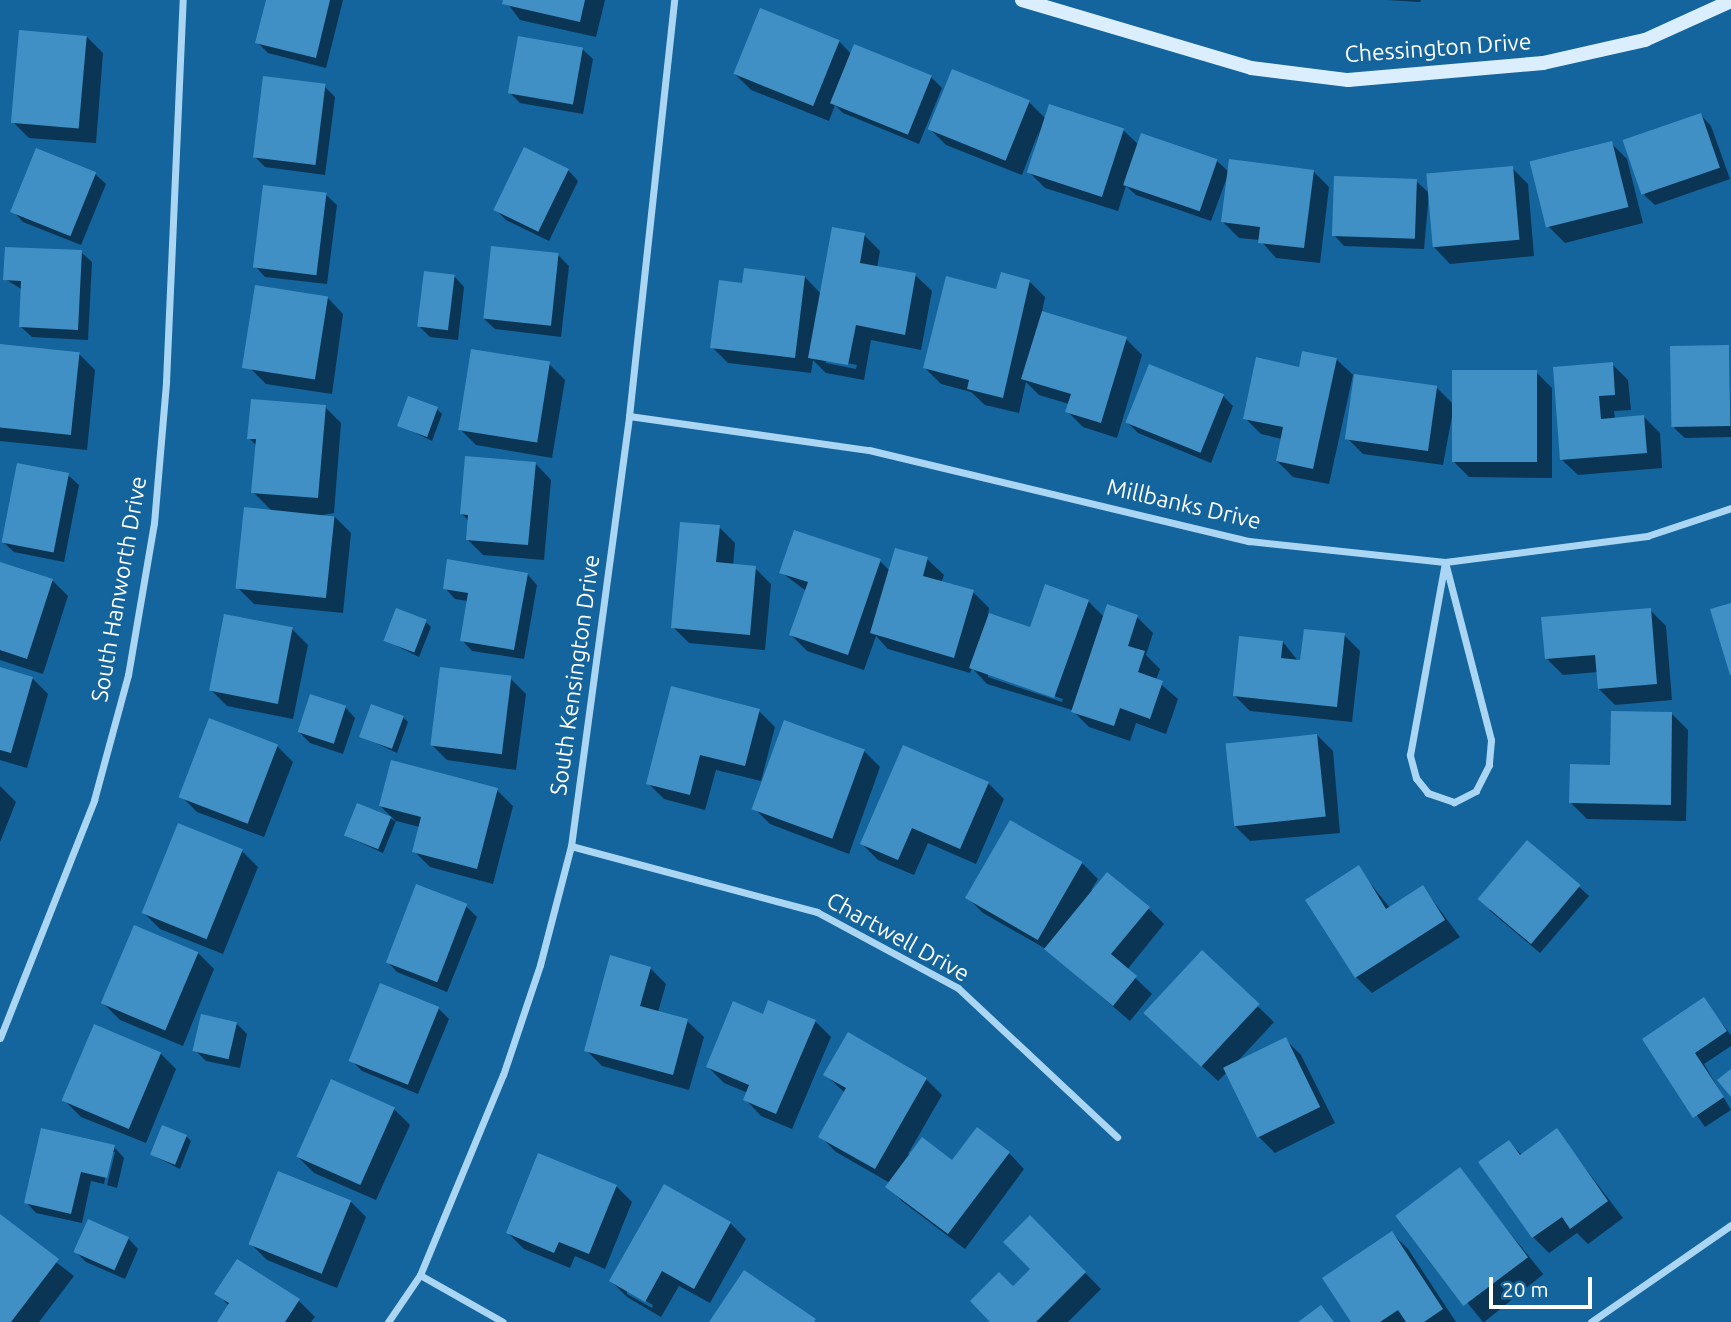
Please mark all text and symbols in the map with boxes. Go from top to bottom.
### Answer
street label: Chessington Drive [1344,28,1532,68]
street label: Millbanks Drive [1104,473,1264,535]
street label: South Hanworth Drive [86,474,152,704]
street label: South Kensington Drive [544,553,606,797]
street label: Chartwell Drive [822,886,974,988]
scale bar [1493,1262,1596,1306]
text: 20 m [1502,1277,1549,1301]

